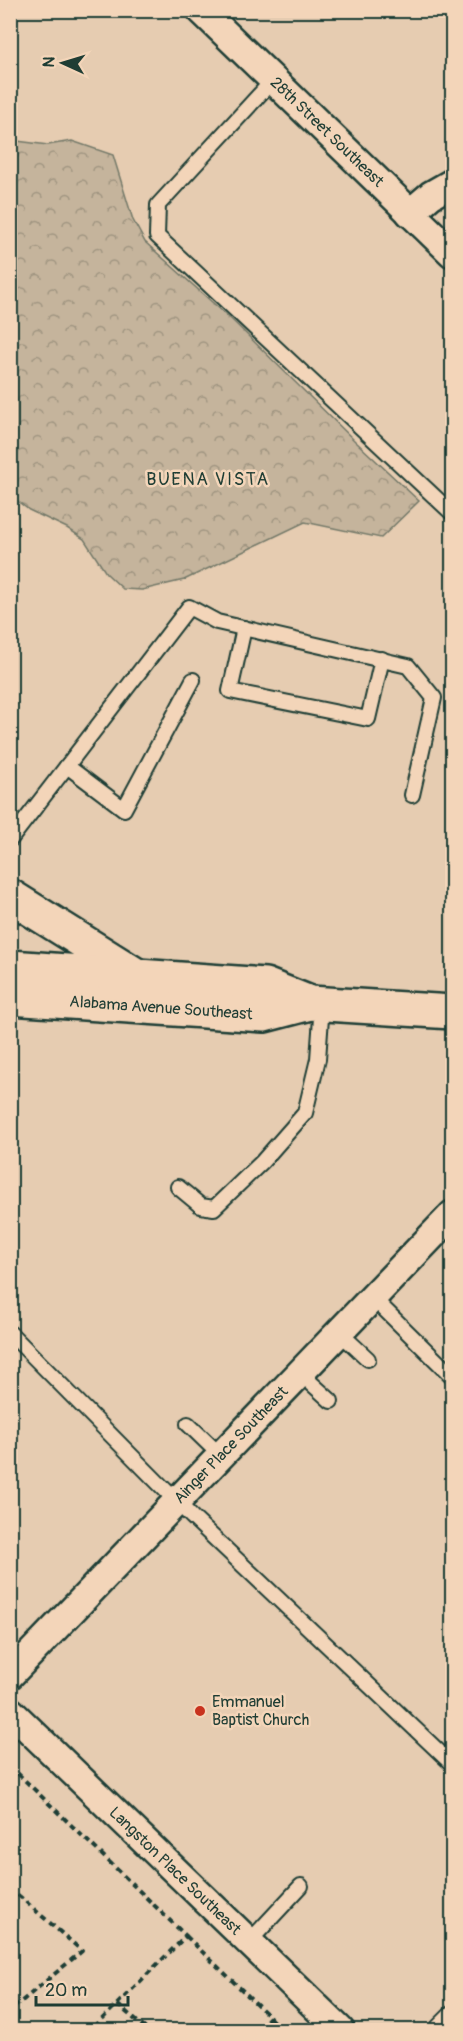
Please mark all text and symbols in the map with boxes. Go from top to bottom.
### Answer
north arrow [33,33,93,93]
text: N [39,56,59,68]
street label: 28th Street Southeast [266,73,388,192]
district label: BUENA VISTA [146,468,270,491]
street label: Alabama Avenue Southeast [69,992,254,1024]
street label: Ainger Place Southeast [170,1382,293,1508]
place label: Emmanuel Baptist Church [212,1692,309,1730]
marker: Emmanuel Baptist Church [193,1704,207,1718]
street label: Langston Place Southeast [105,1803,246,1940]
scale bar [36,1969,128,2007]
text: 20 m [45,1979,87,2002]

